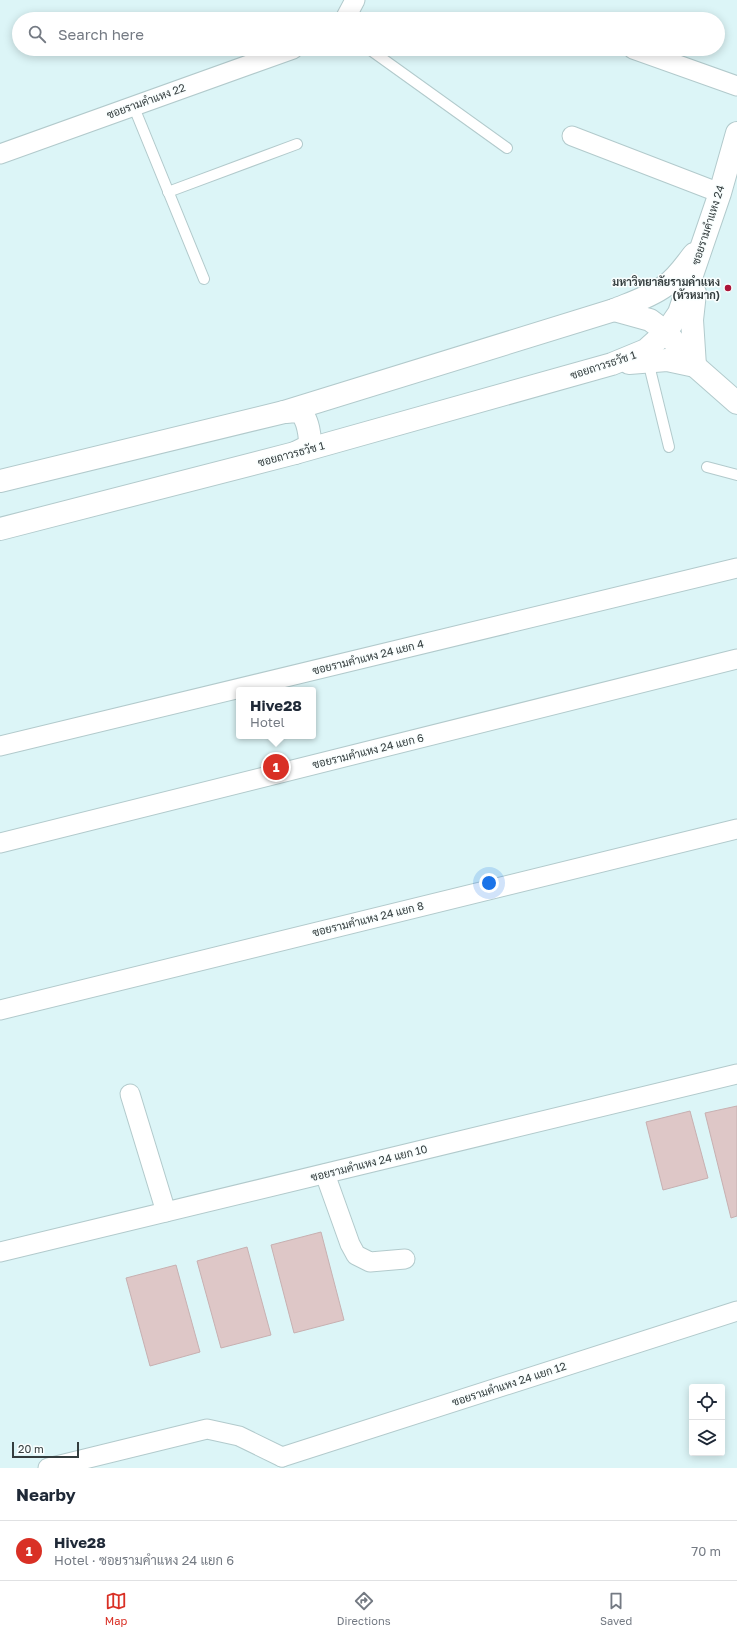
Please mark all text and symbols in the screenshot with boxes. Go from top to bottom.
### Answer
search box [12,12,725,56]
icon: search [26,23,48,45]
text: Search here [58,25,144,43]
street label: ซอยรามคำแหง 22 [105,80,187,121]
street label: ซอยรามคำแหง 24 [689,183,727,266]
place label: มหาวิทยาลัยรามคำแหง (หัวหมาก) [612,275,720,301]
marker: มหาวิทยาลัยรามคำแหง (หัวหมาก) [723,283,733,293]
street label: ซอยถาวรธวัช 1 [568,348,637,381]
street label: ซอยถาวรธวัช 1 [256,438,326,469]
street label: ซอยรามคำแหง 24 แยก 4 [311,636,425,677]
popup [236,687,316,739]
text: Hive28 [250,696,302,714]
text: Hotel [250,714,285,730]
street label: ซอยรามคำแหง 24 แยก 6 [311,730,425,771]
pin: 1 [263,752,289,782]
your location [479,873,499,893]
street label: ซอยรามคำแหง 24 แยก 8 [311,898,425,939]
street label: ซอยรามคำแหง 24 แยก 10 [309,1142,429,1183]
street label: ซอยรามคำแหง 24 แยก 12 [450,1359,568,1408]
map controls [689,1384,725,1456]
button: locate [689,1384,725,1420]
button: layers [689,1420,725,1456]
scale bar [12,1440,79,1459]
text: 20 m [18,1442,44,1455]
text: Nearby [16,1484,76,1505]
text: Hive28 [54,1533,106,1551]
text: 1 [26,1543,32,1559]
text: 70 m [691,1543,721,1559]
text: Hotel · ซอยรามคำแหง 24 แยก 6 [54,1552,234,1568]
tab: Map [105,1590,127,1627]
tab: Directions [337,1590,391,1627]
tab: Saved [600,1590,632,1627]

